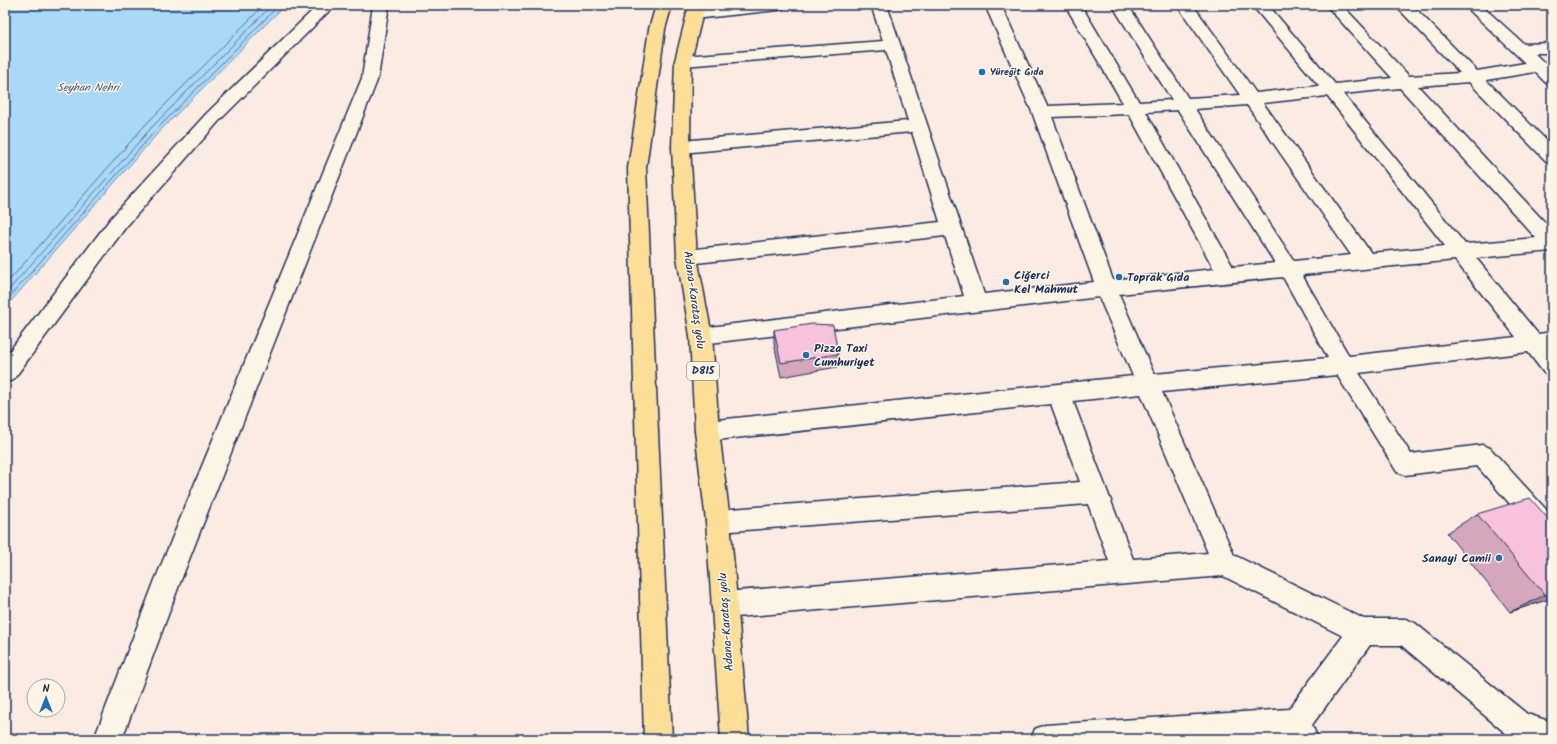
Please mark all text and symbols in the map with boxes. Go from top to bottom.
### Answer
place label: Yüreğit Gıda [990,64,1044,80]
marker: Yüreğit Gıda [977,67,987,77]
water label: Seyhan Nehri [57,79,121,97]
street label: Adana-Karataş yolu [678,250,710,350]
place label: Ciğerci Kel Mahmut [1014,266,1079,299]
place label: Toprak Gıda [1127,268,1189,287]
marker: Toprak Gıda [1114,272,1124,282]
marker: Ciğerci Kel Mahmut [1001,277,1011,287]
place label: Pizza Taxi Cumhuriyet [814,339,875,372]
marker: Pizza Taxi Cumhuriyet [801,350,811,360]
road number: D815 [687,362,719,380]
place label: Sanayi Camii [1422,549,1492,568]
marker: Sanayi Camii [1494,553,1504,563]
street label: Adana-Karataş yolu [713,572,739,672]
north arrow [26,678,66,718]
text: N [43,680,50,698]

